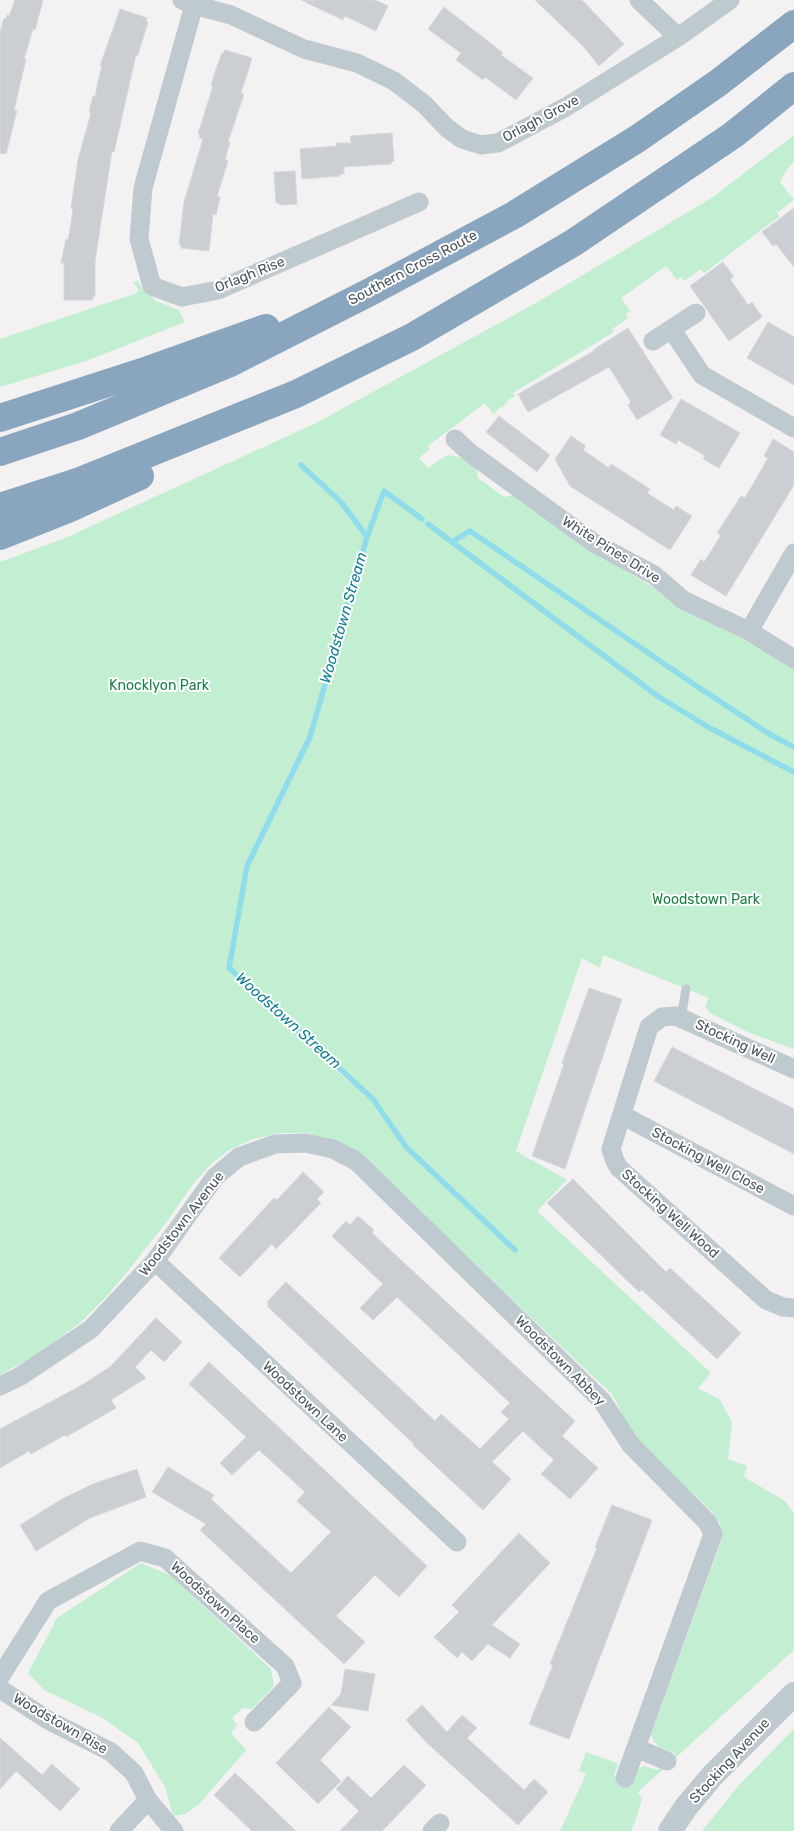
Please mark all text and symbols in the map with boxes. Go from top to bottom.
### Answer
street label: Orlagh Grove [500,92,582,146]
street label: Southern Cross Route [346,227,480,309]
street label: Orlagh Rise [213,253,287,297]
street label: White Pines Drive [559,513,663,587]
water label: Woodstown Stream [317,550,371,686]
park label: Knocklyon Park [109,678,209,694]
park label: Woodstown Park [652,892,760,908]
water label: Woodstown Stream [232,969,344,1073]
street label: Stocking Well [692,1016,778,1068]
street label: Stocking Well Close [649,1124,767,1198]
street label: Stocking Well Wood [618,1166,722,1262]
street label: Woodstown Avenue [136,1168,228,1280]
street label: Woodstown Abbey [512,1313,608,1409]
street label: Woodstown Lane [259,1358,351,1446]
street label: Woodstown Place [167,1558,263,1648]
street label: Woodstown Rise [10,1690,110,1758]
street label: Stocking Avenue [686,1715,774,1807]

